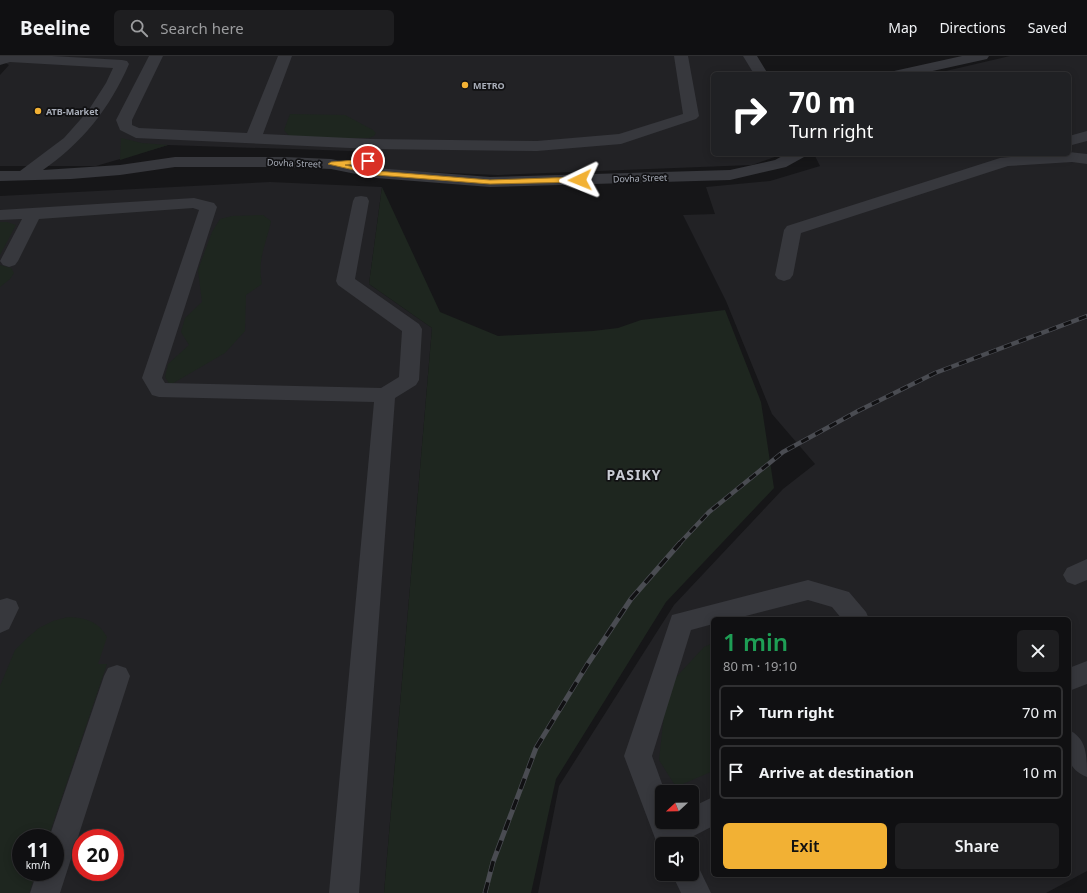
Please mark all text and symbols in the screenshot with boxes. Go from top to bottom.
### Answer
search box [114,10,394,46]
text: Beeline [20,15,90,41]
icon: search [128,17,150,39]
text: Search here [160,18,244,38]
text: Map [888,18,917,37]
text: Directions [939,18,1006,37]
text: Saved [1028,18,1067,37]
place label: METRO [473,79,505,92]
marker: METRO [460,80,470,90]
text: 70 m [789,83,856,121]
icon: right [723,88,775,140]
place label: ATB-Market [46,105,99,118]
marker: ATB-Market [33,106,43,116]
text: Turn right [789,119,873,143]
pin [351,144,385,178]
icon: arrive [357,150,379,172]
street label: Dovha Street [267,156,322,170]
position arrow [559,159,601,201]
street label: Dovha Street [613,171,668,185]
district label: PASIKY [607,465,661,484]
text: 1 min [723,625,788,658]
button: close [1017,630,1059,672]
text: 80 m · 19:10 [723,657,797,675]
icon: right [725,701,747,723]
text: Turn right [759,702,834,722]
text: 70 m [1022,702,1057,722]
icon: arrive [725,761,747,783]
text: Arrive at destination [759,762,914,782]
text: 10 m [1022,762,1057,782]
north arrow [655,785,699,829]
map controls [655,785,699,881]
button: Exit [723,823,887,869]
button: Share [895,823,1059,869]
speed limit sign: 20 [72,829,124,881]
text: 11 [27,836,49,863]
button: sound [655,837,699,881]
text: km/h [26,858,50,872]

